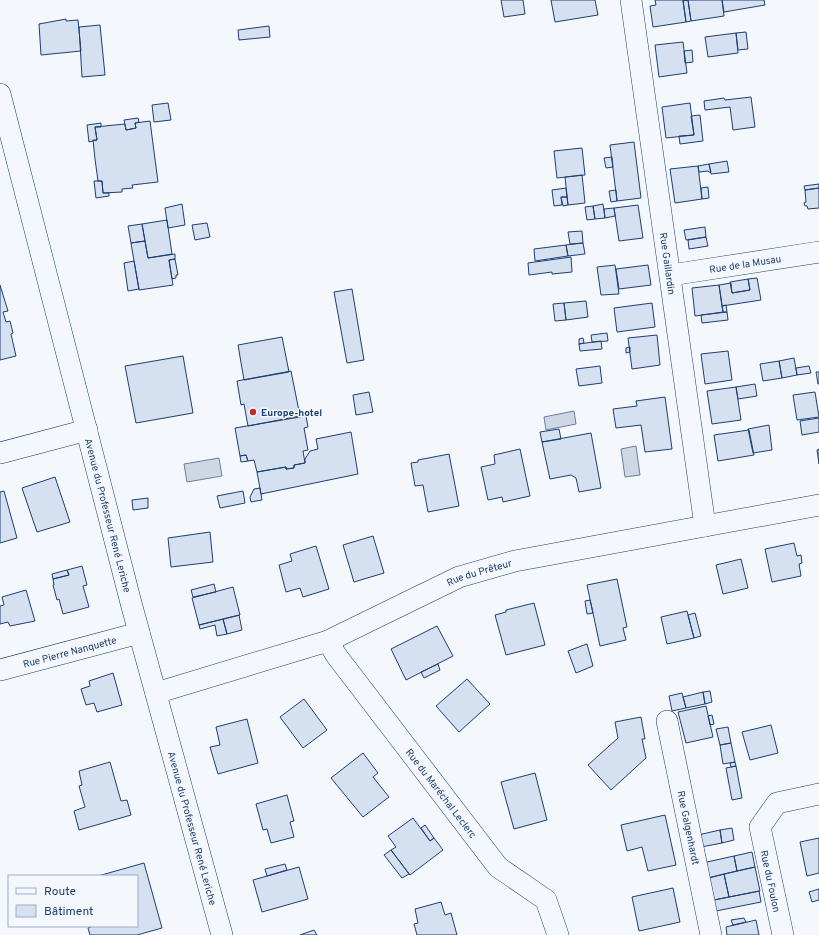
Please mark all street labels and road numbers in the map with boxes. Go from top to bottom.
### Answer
street label: Rue Gaillardin [656,232,677,296]
street label: Rue de la Musau [708,253,782,277]
street label: Avenue du Professeur René Leriche [81,437,133,594]
street label: Rue du Prêteur [445,557,514,590]
street label: Rue Pierre Nanquette [22,634,118,672]
street label: Rue du Maréchal Leclerc [402,747,479,842]
street label: Avenue du Professeur René Leriche [164,750,219,907]
street label: Rue Galgenhardt [674,790,701,867]
street label: Rue du Foulon [757,849,782,914]

